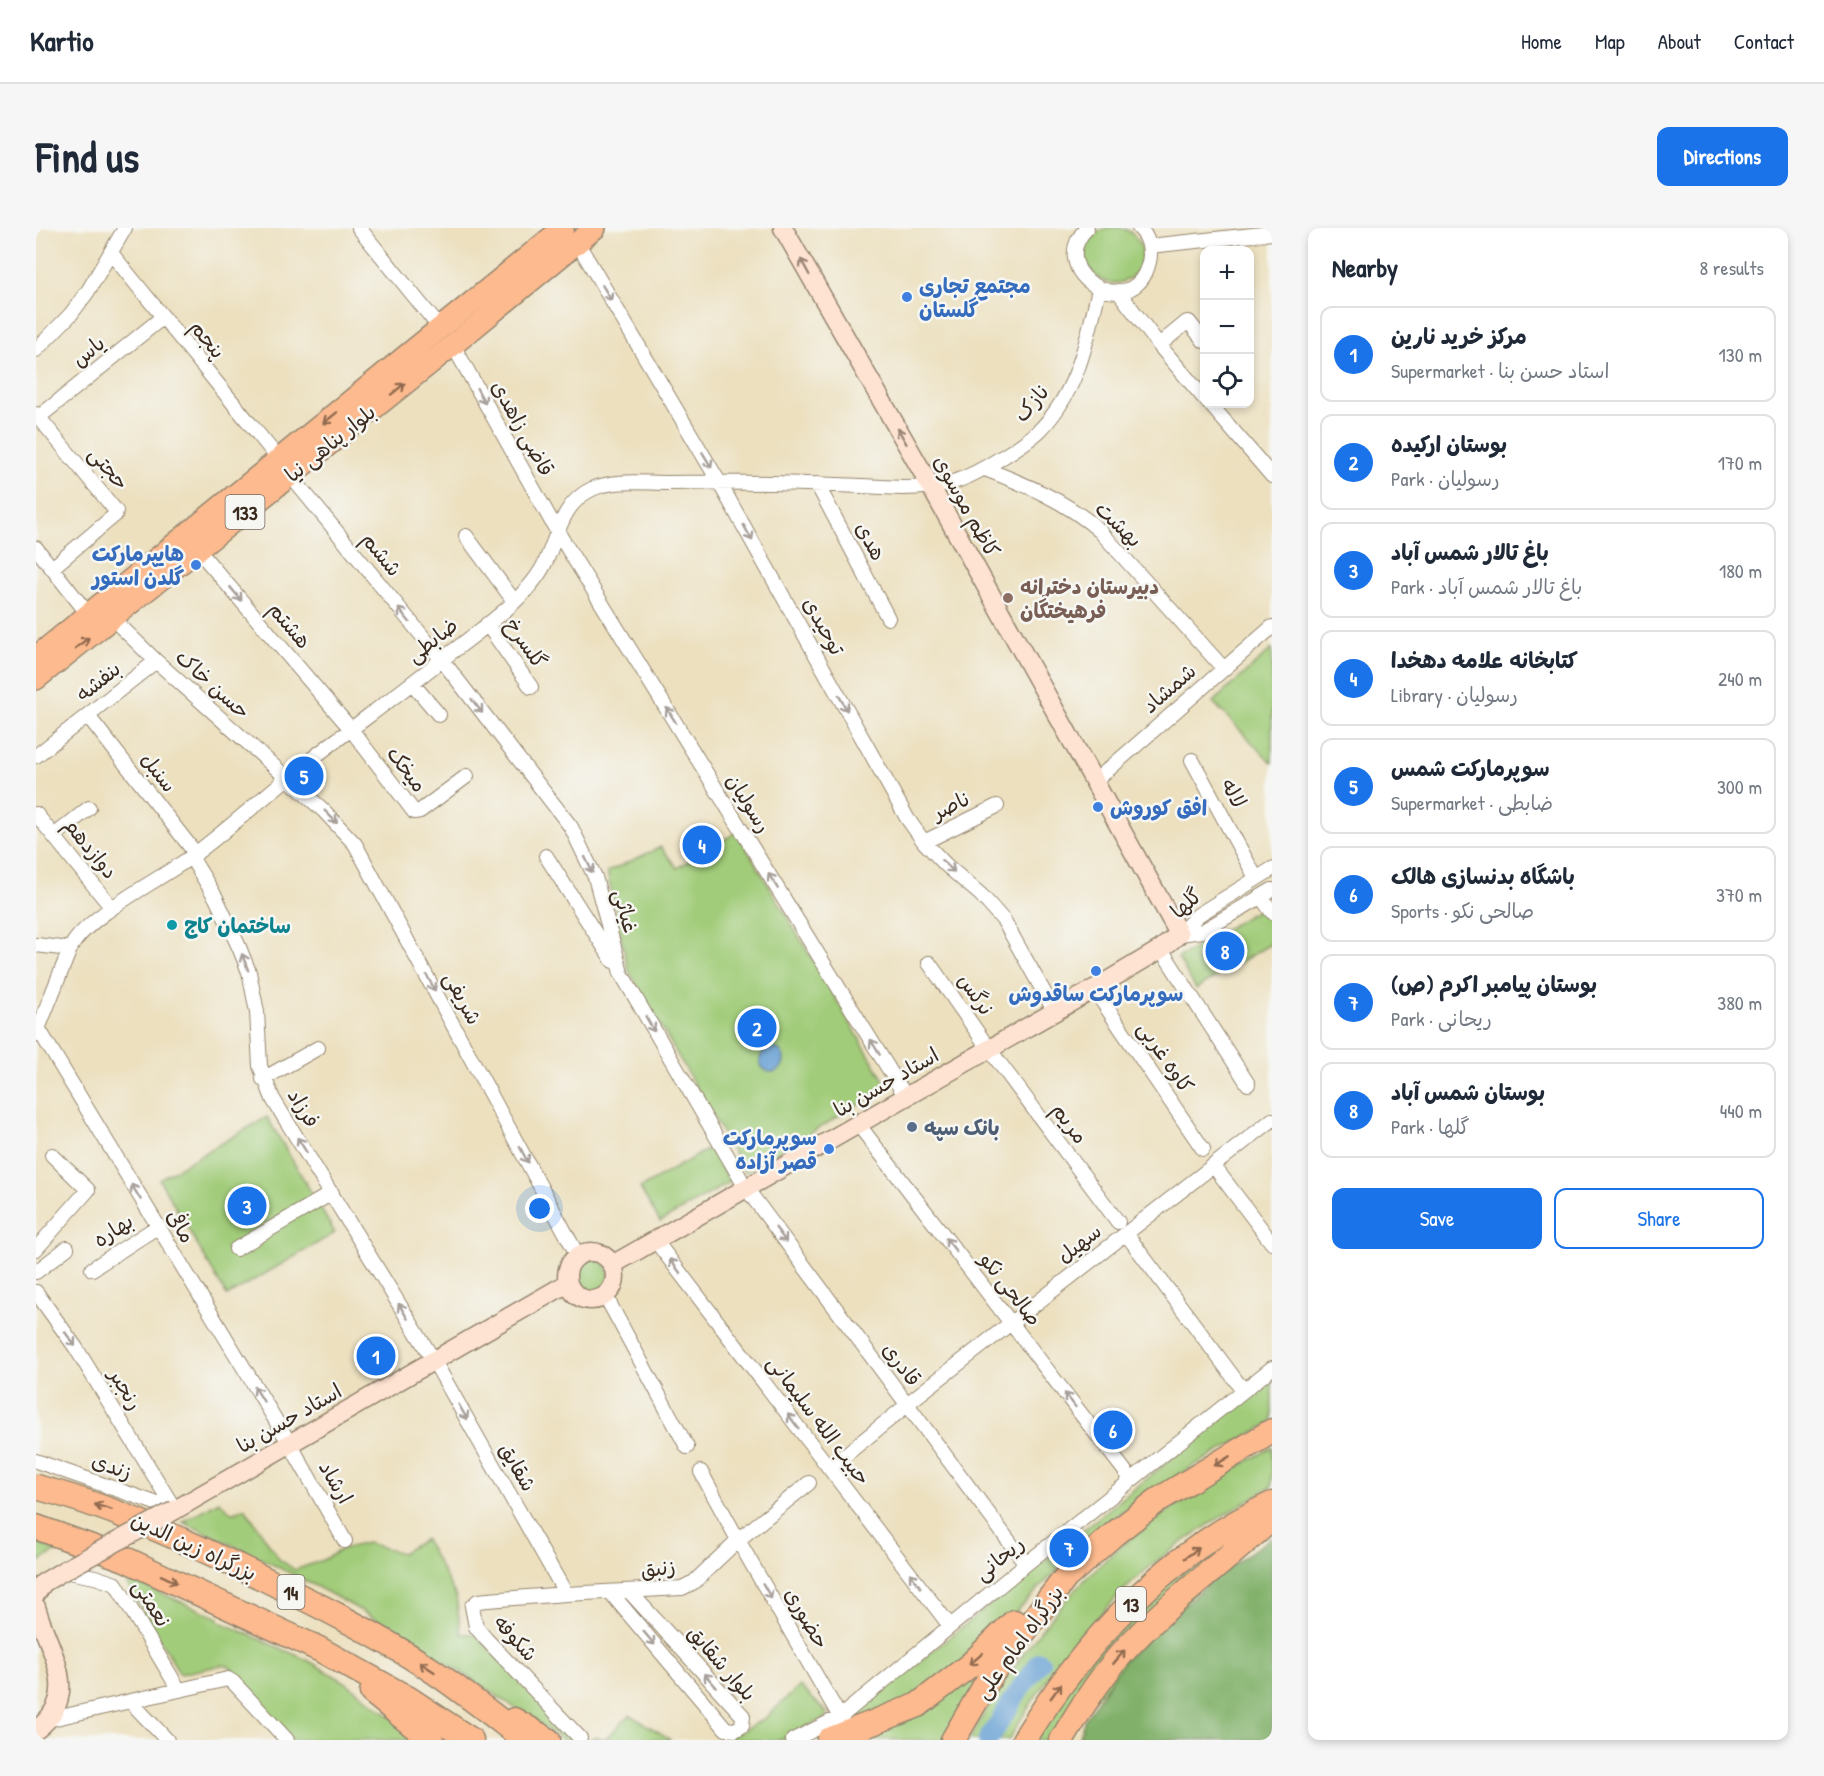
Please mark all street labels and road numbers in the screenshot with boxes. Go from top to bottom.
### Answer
street label: پنجم [182,313,233,366]
street label: یاس [65,329,111,373]
street label: قاضی زاهدی [485,375,561,481]
street label: نازک [1007,378,1055,428]
street label: بلوار پناهی نیا [278,397,382,489]
street label: حجتی [82,440,136,496]
street label: کاظم موسوی [925,450,1007,563]
street label: بهشت [1089,494,1149,554]
road number: 133 [226,495,264,529]
street label: هدی [849,516,893,566]
street label: ششم [354,526,409,584]
street label: توحیدی [796,592,852,661]
street label: هشتم [260,595,318,656]
street label: ضابطی [400,611,464,669]
street label: گلسرخ [498,612,554,674]
street label: حسن خاک [169,643,257,725]
street label: بنفشه [69,654,127,708]
street label: شمشاد [1136,657,1202,719]
street label: میخک [380,740,434,798]
street label: سنبل [134,746,184,798]
street label: رسولیان [719,768,779,838]
street label: لاله [1214,773,1254,813]
street label: ناصر [925,783,975,828]
street label: دوازدهم [56,811,125,886]
street label: گلها [1164,881,1208,925]
street label: غیاثی [606,886,646,936]
street label: شریفی [437,966,489,1030]
street label: نرگس [951,967,1001,1021]
street label: کاوه غربی [1131,1015,1201,1099]
street label: استاد حسن بنا [828,1040,944,1124]
street label: فرزاد [281,1083,327,1133]
street label: مریم [1043,1097,1095,1151]
street label: مافی [160,1204,202,1248]
street label: بهاره [87,1206,139,1254]
street label: سهیل [1051,1216,1107,1270]
street label: صالحی نکو [972,1245,1049,1332]
street label: قادری [876,1336,928,1392]
street label: حبیب الله سلیمانی [761,1349,877,1491]
street label: رنجبر [101,1361,150,1415]
street label: استاد حسن بنا [231,1376,347,1460]
street label: شقایق [493,1437,543,1497]
street label: زندی [88,1445,136,1487]
street label: ارشاد [312,1455,360,1509]
street label: بزرگراه زین الدین [127,1504,261,1588]
street label: ریحانی [968,1529,1030,1587]
street label: زنبق [639,1551,677,1585]
street label: نعمتی [126,1574,178,1632]
road number: 14 [278,1575,304,1609]
street label: بزرگراه امام علی [968,1579,1072,1706]
street label: حضوری [778,1582,836,1654]
road number: 13 [1116,1587,1146,1621]
street label: شکوفه [487,1609,545,1667]
street label: بلوار شقایق [681,1619,763,1707]

